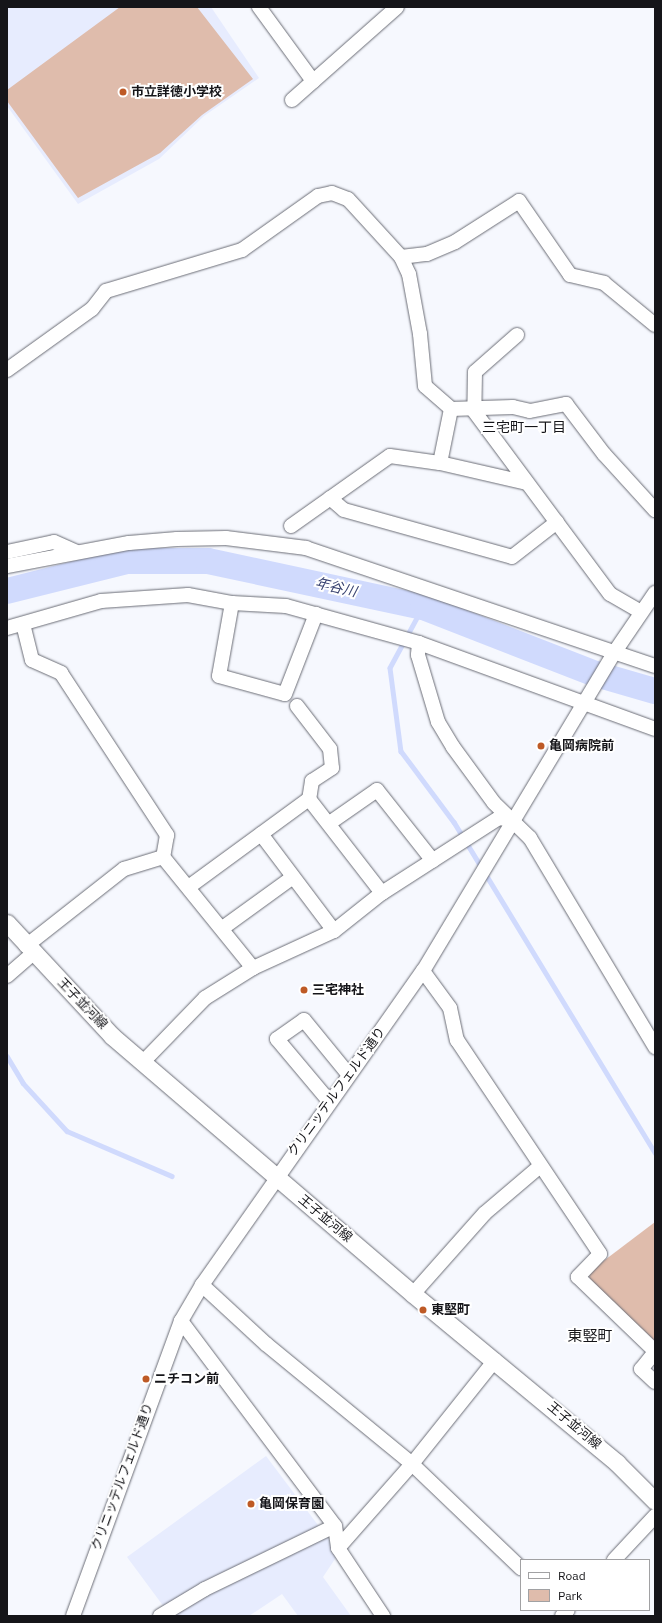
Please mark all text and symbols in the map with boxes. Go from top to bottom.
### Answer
place label: 市立詳徳小学校 [131,84,222,100]
marker: 市立詳徳小学校 [118,87,128,97]
district label: 三宅町一丁目 [482,419,566,435]
water label: 年谷川 [314,574,358,600]
place label: 亀岡病院前 [549,738,614,754]
marker: 亀岡病院前 [536,741,546,751]
street label: 王子並河線 [54,975,110,1033]
place label: 三宅神社 [312,982,364,998]
marker: 三宅神社 [299,985,309,995]
street label: クリニッテルフェルド通り [285,1024,389,1160]
street label: 王子並河線 [295,1192,355,1246]
place label: 東堅町 [431,1302,470,1318]
marker: 東堅町 [418,1305,428,1315]
district label: 東竪町 [568,1327,612,1345]
place label: ニチコン前 [154,1371,219,1387]
marker: ニチコン前 [141,1374,151,1384]
street label: 王子並河線 [544,1399,604,1453]
street label: クリニッテルフェルド通り [89,1401,157,1553]
place label: 亀岡保育園 [259,1496,324,1512]
marker: 亀岡保育園 [246,1499,256,1509]
legend [520,1559,650,1611]
text: Road [558,1568,586,1583]
text: Park [558,1588,582,1603]

